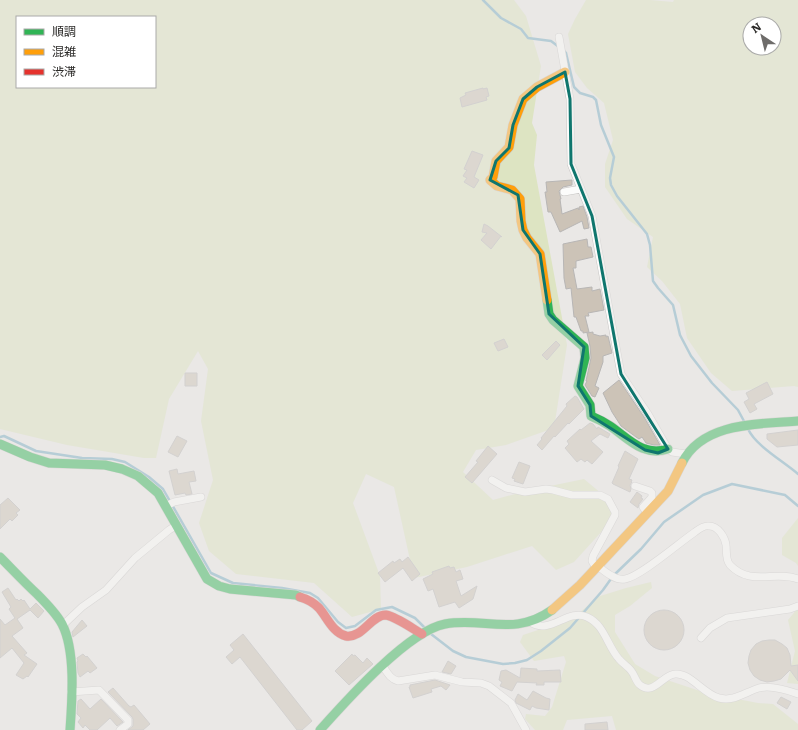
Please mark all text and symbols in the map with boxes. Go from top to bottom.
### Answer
legend [16,16,156,88]
north arrow [742,16,782,56]
text: N [747,18,764,36]
text: 順調 [52,22,76,40]
text: 混雑 [52,42,76,60]
text: 渋滞 [52,62,76,80]

